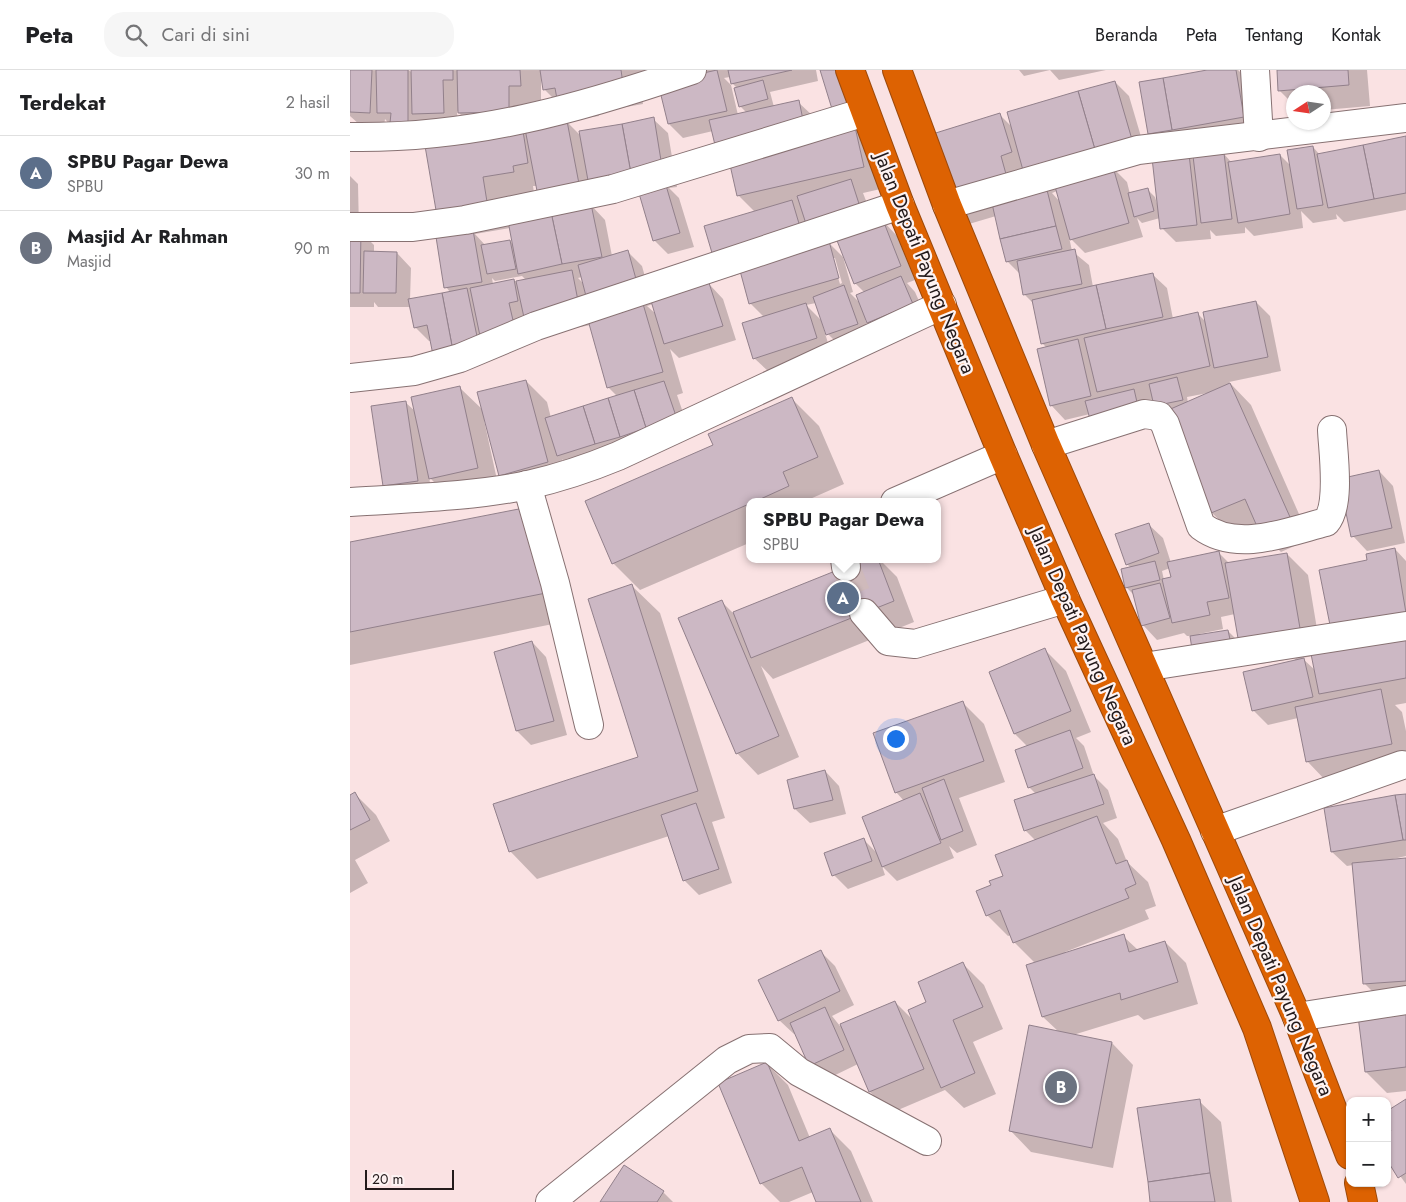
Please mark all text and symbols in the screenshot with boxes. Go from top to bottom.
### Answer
search box [104,12,454,57]
text: Peta [25,17,74,52]
icon: search [122,21,150,49]
text: Cari di sini [162,21,250,48]
text: Beranda [1095,22,1158,48]
text: Peta [1186,22,1217,48]
text: Tentang [1245,22,1303,48]
text: Kontak [1331,22,1381,48]
north arrow [1286,85,1331,130]
text: Terdekat [20,88,105,118]
text: 2 hasil [286,91,330,114]
street label: Jalan Depati Payung Negara [866,145,983,378]
text: SPBU Pagar Dewa [67,148,228,175]
text: A [30,162,42,185]
text: 30 m [294,162,330,185]
text: SPBU [67,175,103,198]
text: Masjid Ar Rahman [67,223,228,250]
text: B [31,237,41,260]
text: 90 m [294,237,330,260]
text: Masjid [67,250,111,273]
popup [746,498,941,563]
text: SPBU Pagar Dewa [763,506,924,533]
street label: Jalan Depati Payung Negara [1020,519,1144,750]
text: SPBU [763,533,799,556]
pin: A [827,579,859,617]
your location [883,726,909,752]
street label: Jalan Depati Payung Negara [1220,869,1341,1100]
pin: B [1045,1068,1077,1106]
map controls [1346,1097,1391,1187]
button: + [1346,1097,1391,1142]
button: − [1346,1142,1391,1187]
scale bar [365,1167,454,1190]
text: 20 m [372,1169,404,1189]

